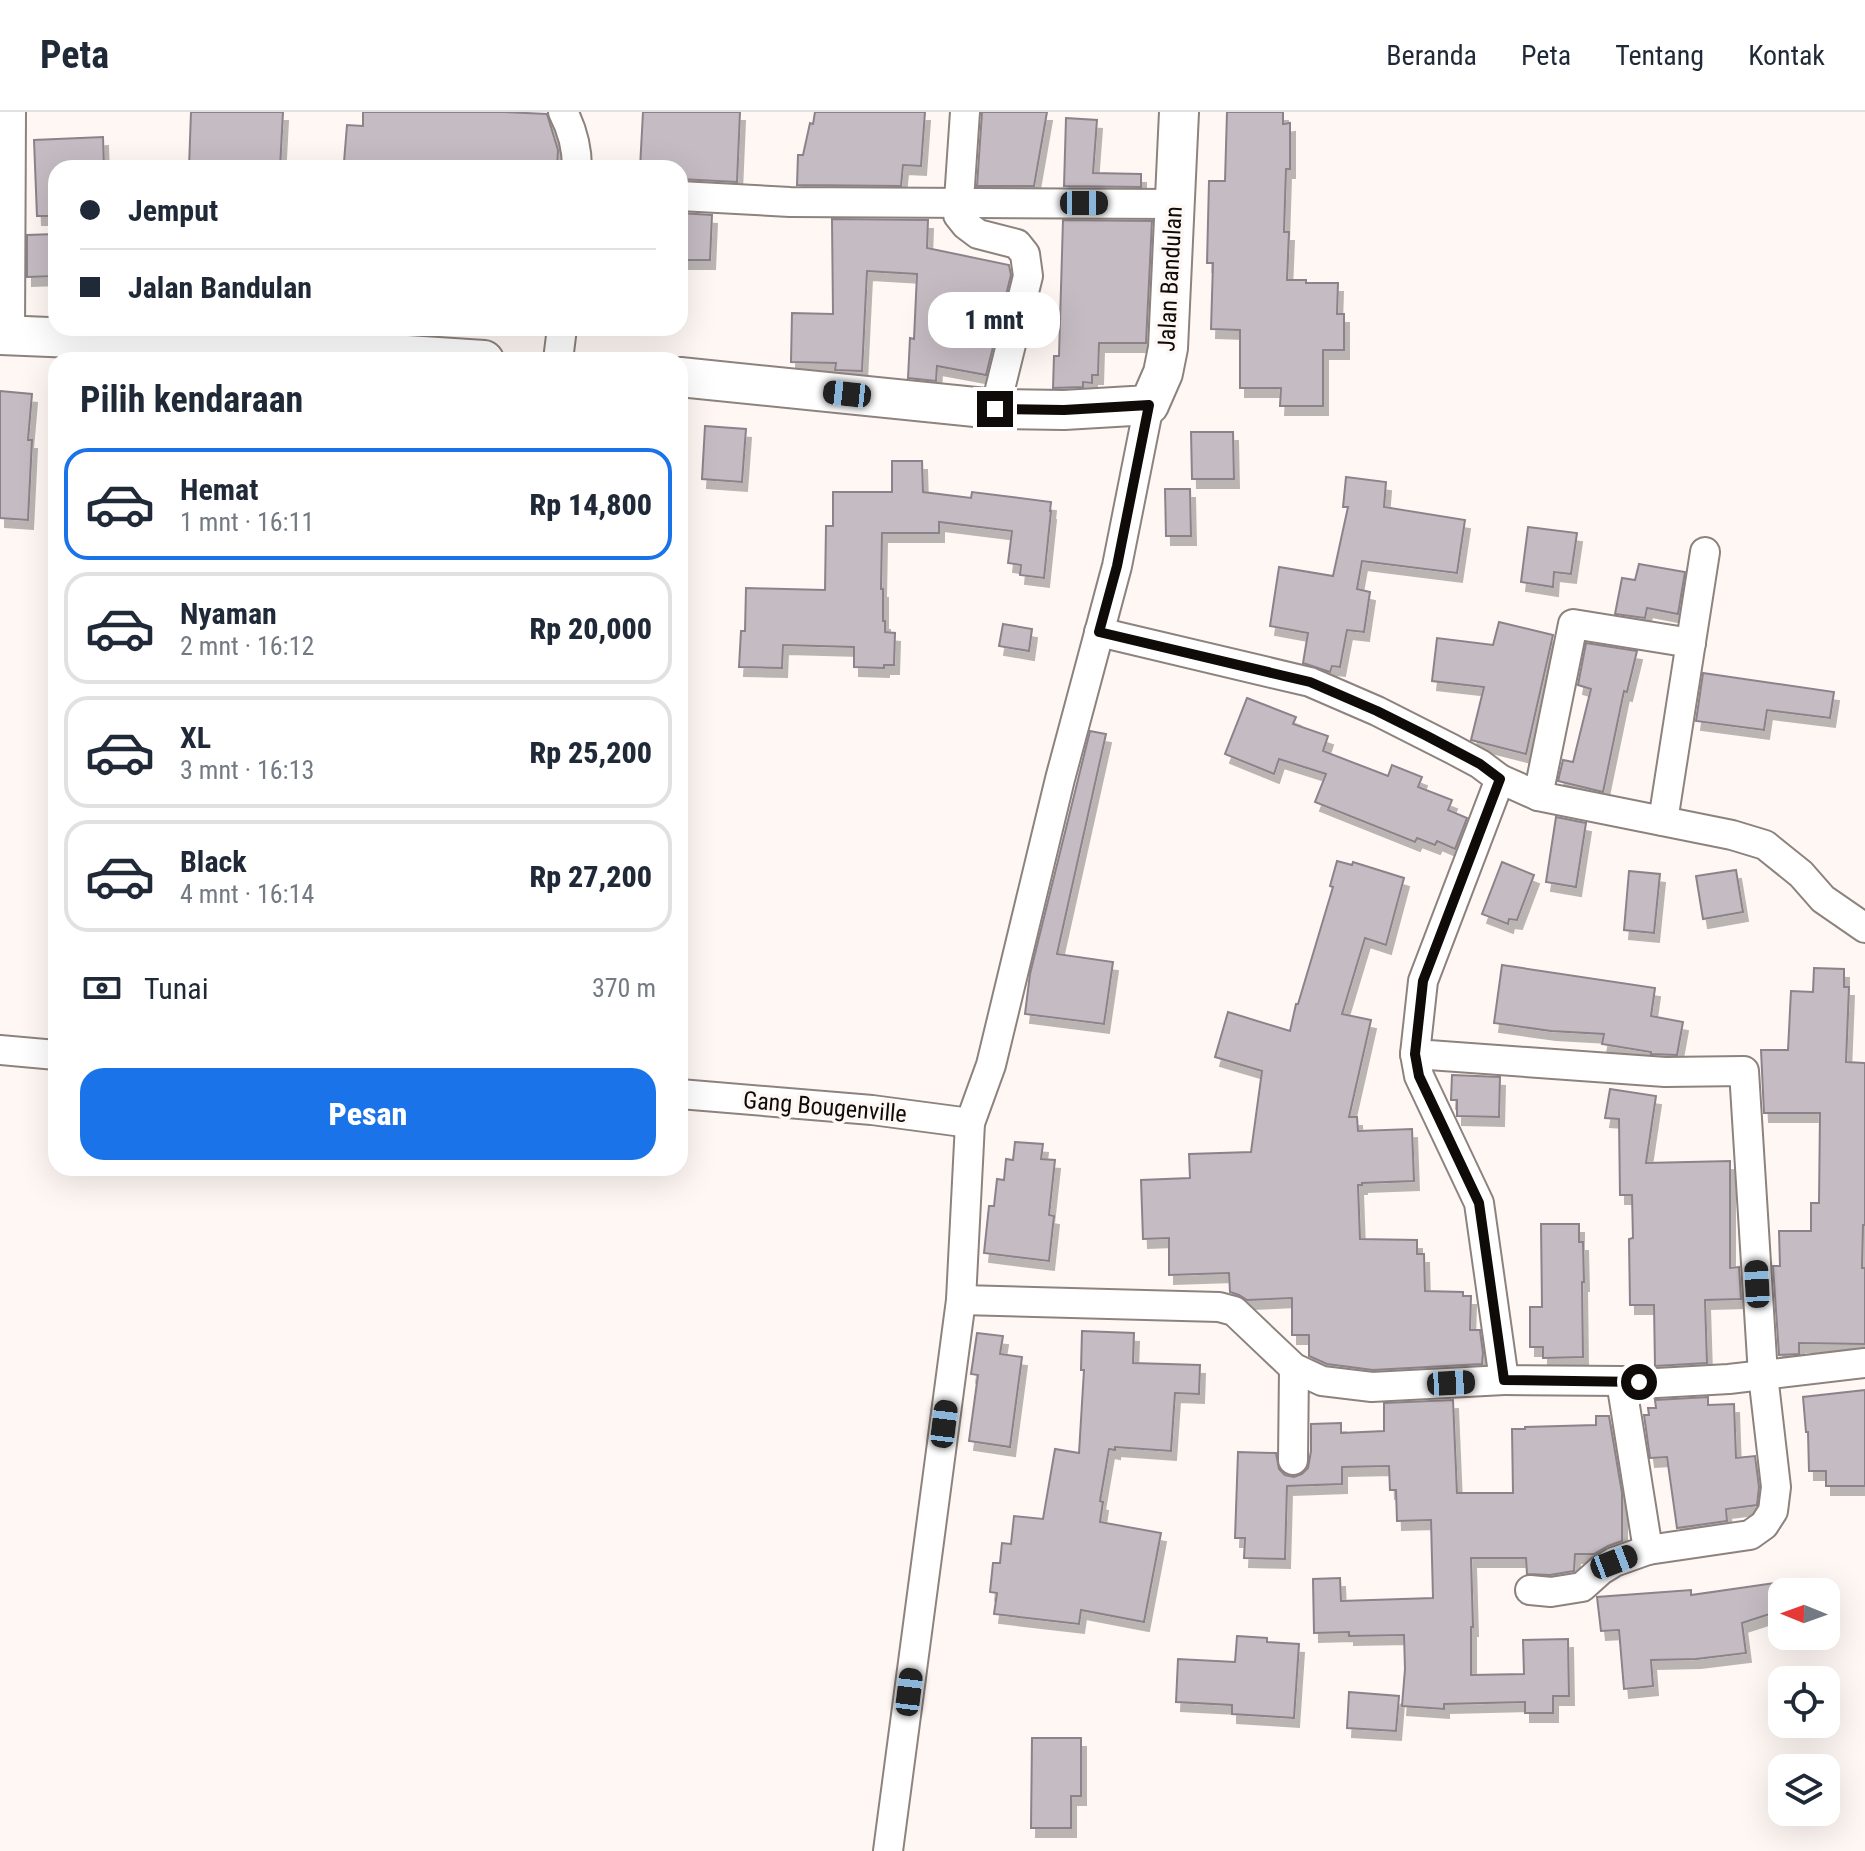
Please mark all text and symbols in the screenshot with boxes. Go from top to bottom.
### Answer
text: Peta [40,33,109,77]
text: Beranda [1386,39,1477,72]
text: Peta [1521,39,1571,72]
text: Tentang [1615,39,1704,72]
text: Kontak [1748,39,1825,72]
car [1060,191,1108,215]
text: Jemput [128,193,218,228]
street label: Jalan Bandulan [1152,206,1188,352]
text: Jalan Bandulan [128,270,312,305]
callout: 1 mnt [929,293,1061,349]
text: 1 mnt [964,305,1024,335]
text: Pilih kendaraan [80,379,303,421]
car [822,380,872,408]
route end [977,391,1013,427]
icon: car [84,468,156,540]
text: Hemat [180,472,258,507]
text: Rp 14,800 [529,487,652,522]
text: 1 mnt · 16:11 [180,507,314,537]
icon: car [84,592,156,664]
text: Nyaman [180,596,277,631]
text: Rp 20,000 [529,611,652,646]
text: 2 mnt · 16:12 [180,631,314,661]
icon: car [84,716,156,788]
text: XL [180,720,211,755]
text: Rp 25,200 [529,735,652,770]
text: 3 mnt · 16:13 [180,755,314,785]
icon: car [84,840,156,912]
text: Black [180,844,247,879]
text: Rp 27,200 [529,859,652,894]
text: 4 mnt · 16:14 [180,879,314,909]
icon: cash [80,966,124,1010]
text: Tunai [144,971,209,1006]
text: 370 m [592,973,656,1003]
button: Pesan [80,1068,656,1160]
street label: Gang Bougenville [742,1086,908,1128]
car [1744,1259,1770,1309]
route start [1621,1364,1657,1400]
car [1426,1370,1476,1396]
car [929,1399,959,1449]
car [1587,1542,1641,1582]
north arrow [1768,1578,1840,1650]
map controls [1768,1578,1840,1826]
button: locate [1768,1666,1840,1738]
car [894,1667,924,1717]
button: layers [1768,1754,1840,1826]

